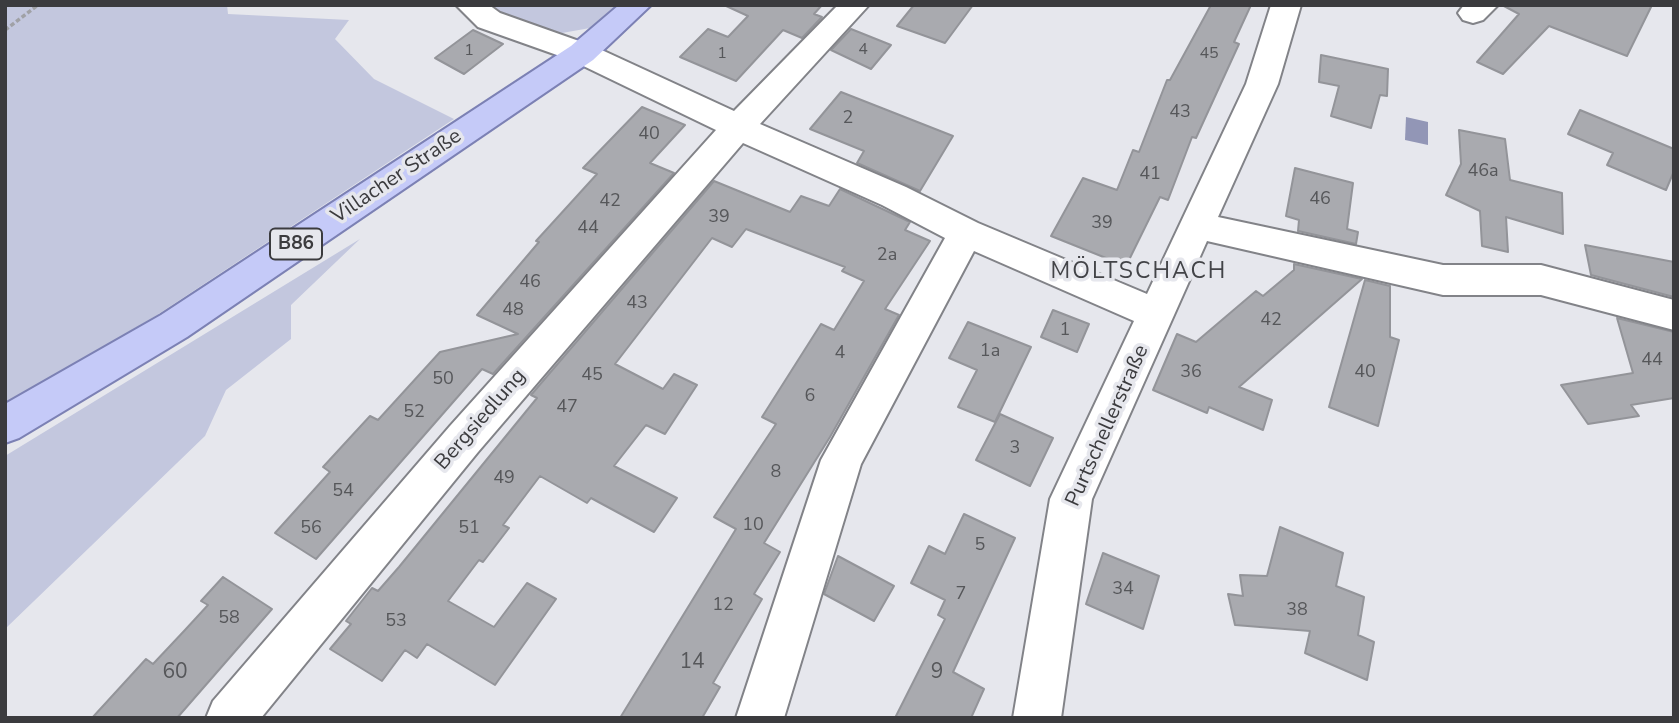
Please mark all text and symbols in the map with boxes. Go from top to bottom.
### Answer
house number: 4 [858,40,868,60]
house number: 1 [464,41,474,61]
house number: 1 [717,44,727,64]
house number: 45 [1199,44,1219,64]
house number: 43 [1169,102,1191,124]
house number: 2 [843,108,853,130]
street label: Villacher Straße [327,124,467,230]
house number: 40 [638,124,660,146]
house number: 46a [1467,161,1499,183]
house number: 41 [1139,164,1161,186]
house number: 46 [1309,189,1331,211]
house number: 42 [599,191,621,213]
house number: 39 [708,207,730,229]
house number: 39 [1091,213,1113,235]
house number: 44 [577,218,599,240]
road number: B86 [270,228,322,260]
house number: 2a [877,245,897,267]
district label: MÖLTSCHACH [1052,258,1226,286]
house number: 46 [519,272,541,294]
house number: 43 [626,293,648,315]
house number: 48 [502,300,524,322]
house number: 42 [1260,310,1282,332]
house number: 1 [1060,320,1070,342]
house number: 1a [980,341,1000,363]
street label: Purtschellerstraße [1061,341,1155,511]
house number: 4 [835,343,845,365]
house number: 44 [1641,350,1663,372]
house number: 36 [1180,362,1202,384]
house number: 40 [1354,362,1376,384]
street label: Bergsiedlung [430,364,532,476]
house number: 45 [581,365,603,387]
house number: 50 [432,369,454,391]
house number: 6 [805,386,815,408]
house number: 47 [556,397,578,419]
house number: 52 [403,402,425,424]
house number: 3 [1010,438,1020,460]
house number: 8 [771,462,781,484]
house number: 49 [493,468,515,490]
house number: 54 [332,481,354,503]
house number: 10 [742,515,764,537]
house number: 56 [300,518,322,540]
house number: 51 [458,518,480,540]
house number: 5 [975,535,985,557]
house number: 34 [1112,579,1134,601]
house number: 7 [956,584,966,606]
house number: 12 [712,595,734,617]
house number: 38 [1286,600,1308,622]
house number: 58 [218,608,240,630]
house number: 53 [385,611,407,633]
house number: 14 [679,650,705,676]
house number: 60 [162,660,188,686]
house number: 9 [931,660,943,686]

